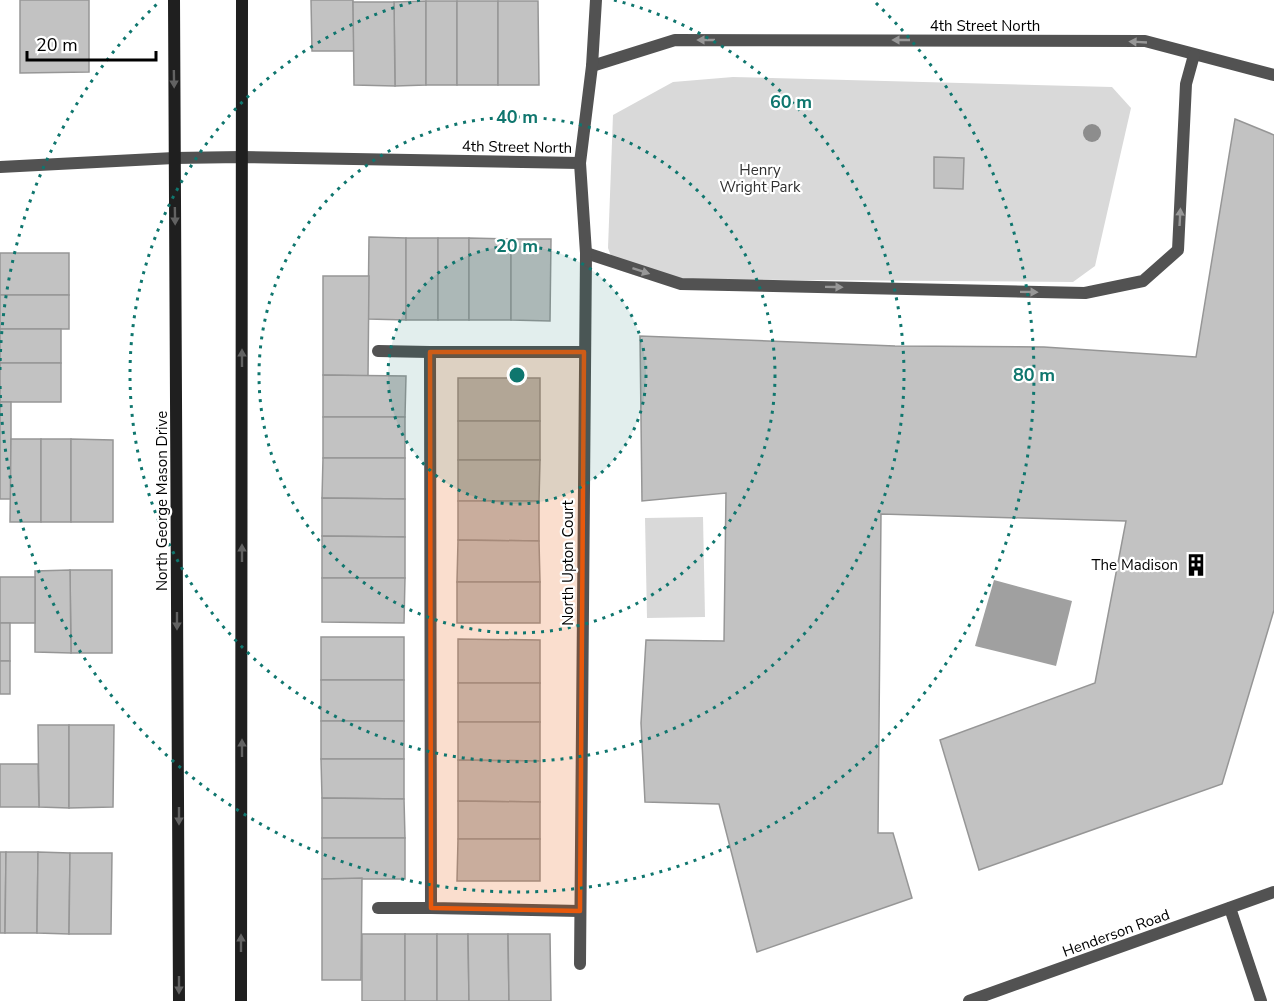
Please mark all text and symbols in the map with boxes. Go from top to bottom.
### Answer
street label: 4th Street North [930,16,1040,36]
scale bar [27,24,156,62]
text: 20 m [36,33,78,57]
one-way arrow [696,35,715,45]
one-way arrow [891,35,910,45]
one-way arrow [1128,37,1147,46]
one-way arrow [169,70,179,89]
text: 60 m [770,90,812,114]
text: 40 m [496,105,538,129]
street label: 4th Street North [462,136,572,158]
park label: Henry Wright Park [720,160,801,197]
one-way arrow [170,207,180,226]
one-way arrow [1175,208,1184,227]
text: 20 m [496,234,538,258]
one-way arrow [632,267,650,276]
one-way arrow [825,283,844,292]
one-way arrow [1020,287,1039,297]
one-way arrow [237,348,247,367]
text: 80 m [1013,363,1055,387]
centre of rings [507,365,527,385]
street label: North George Mason Drive [152,411,172,591]
street label: North Upton Court [558,499,578,626]
one-way arrow [237,543,247,562]
building icon: The Madison [1183,552,1209,578]
place label: The Madison [1092,555,1178,575]
one-way arrow [173,612,182,631]
one-way arrow [237,738,247,757]
one-way arrow [174,807,184,826]
street label: Henderson Road [1060,904,1172,962]
one-way arrow [236,933,246,952]
one-way arrow [174,976,184,995]

